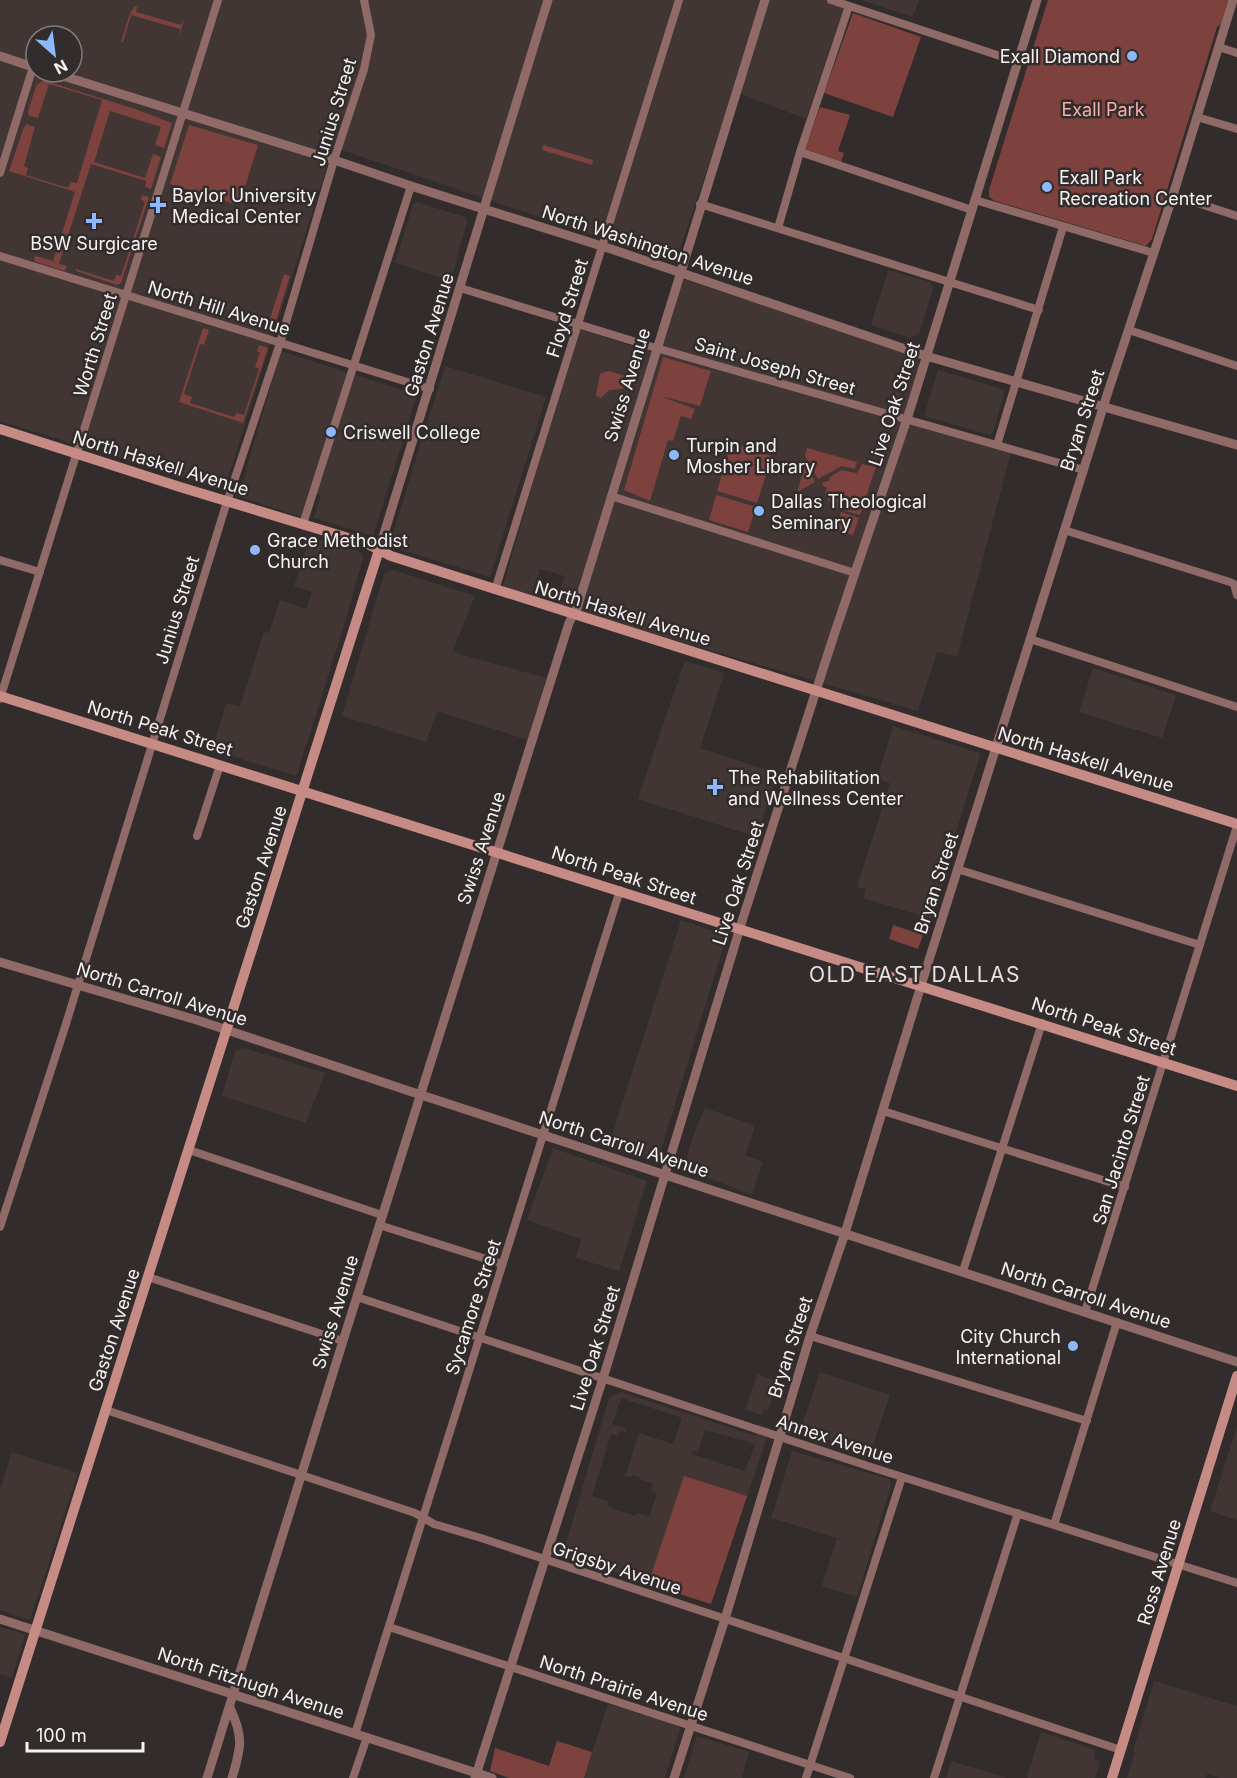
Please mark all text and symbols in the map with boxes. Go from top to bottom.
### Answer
north arrow [24,24,84,84]
place label: Exall Diamond [1000,46,1120,67]
marker: Exall Diamond [1125,49,1139,63]
street label: Junius Street [308,55,360,169]
text: N [51,56,71,79]
park label: Exall Park [1061,99,1145,120]
place label: Exall Park Recreation Center [1059,167,1213,209]
marker: Exall Park Recreation Center [1040,180,1054,194]
place label: Baylor University Medical Center [172,185,316,227]
marker: Baylor University Medical Center [149,196,167,214]
street label: North Washington Avenue [539,201,757,289]
marker: BSW Surgicare [85,212,103,230]
place label: BSW Surgicare [30,233,158,254]
street label: Floyd Street [542,256,592,360]
street label: Gaston Avenue [400,270,458,400]
street label: North Hill Avenue [145,276,293,340]
street label: Worth Street [69,291,121,399]
street label: Swiss Avenue [600,326,654,444]
street label: Saint Joseph Street [692,333,858,399]
street label: Live Oak Street [864,339,924,469]
street label: Bryan Street [1056,367,1108,473]
place label: Criswell College [343,422,480,443]
marker: Criswell College [324,425,338,439]
street label: North Haskell Avenue [70,426,252,500]
place label: Turpin and Mosher Library [686,435,815,477]
marker: Turpin and Mosher Library [667,448,681,462]
place label: Dallas Theological Seminary [771,491,927,533]
marker: Dallas Theological Seminary [752,504,766,518]
place label: Grace Methodist Church [267,530,408,572]
marker: Grace Methodist Church [248,543,262,557]
street label: Junius Street [151,553,203,667]
street label: North Haskell Avenue [532,576,714,650]
street label: North Peak Street [85,696,235,760]
street label: North Haskell Avenue [995,722,1177,796]
place label: The Rehabilitation and Wellness Center [728,767,904,809]
marker: The Rehabilitation and Wellness Center [706,778,724,796]
street label: Swiss Avenue [453,789,509,907]
street label: Gaston Avenue [231,803,291,931]
street label: Live Oak Street [708,818,768,948]
street label: Bryan Street [910,830,962,936]
street label: North Peak Street [549,842,699,908]
street label: North Carroll Avenue [74,958,250,1030]
district label: OLD EAST DALLAS [809,962,1021,987]
street label: North Peak Street [1029,993,1179,1059]
street label: San Jacinto Street [1088,1073,1154,1227]
street label: North Carroll Avenue [536,1107,712,1181]
street label: Sycamore Street [441,1236,505,1377]
street label: Swiss Avenue [308,1253,362,1371]
street label: North Carroll Avenue [998,1258,1174,1332]
street label: Gaston Avenue [84,1266,144,1394]
street label: Live Oak Street [566,1283,624,1413]
street label: Bryan Street [764,1294,816,1400]
place label: City Church International [955,1326,1061,1368]
marker: City Church International [1066,1339,1080,1353]
street label: Annex Avenue [774,1410,896,1468]
street label: Ross Avenue [1133,1517,1185,1627]
street label: Grigsby Avenue [550,1537,684,1599]
street label: North Fitzhugh Avenue [155,1643,347,1723]
street label: North Prairie Avenue [537,1651,711,1725]
scale bar [27,1715,142,1753]
text: 100 m [36,1725,87,1746]

